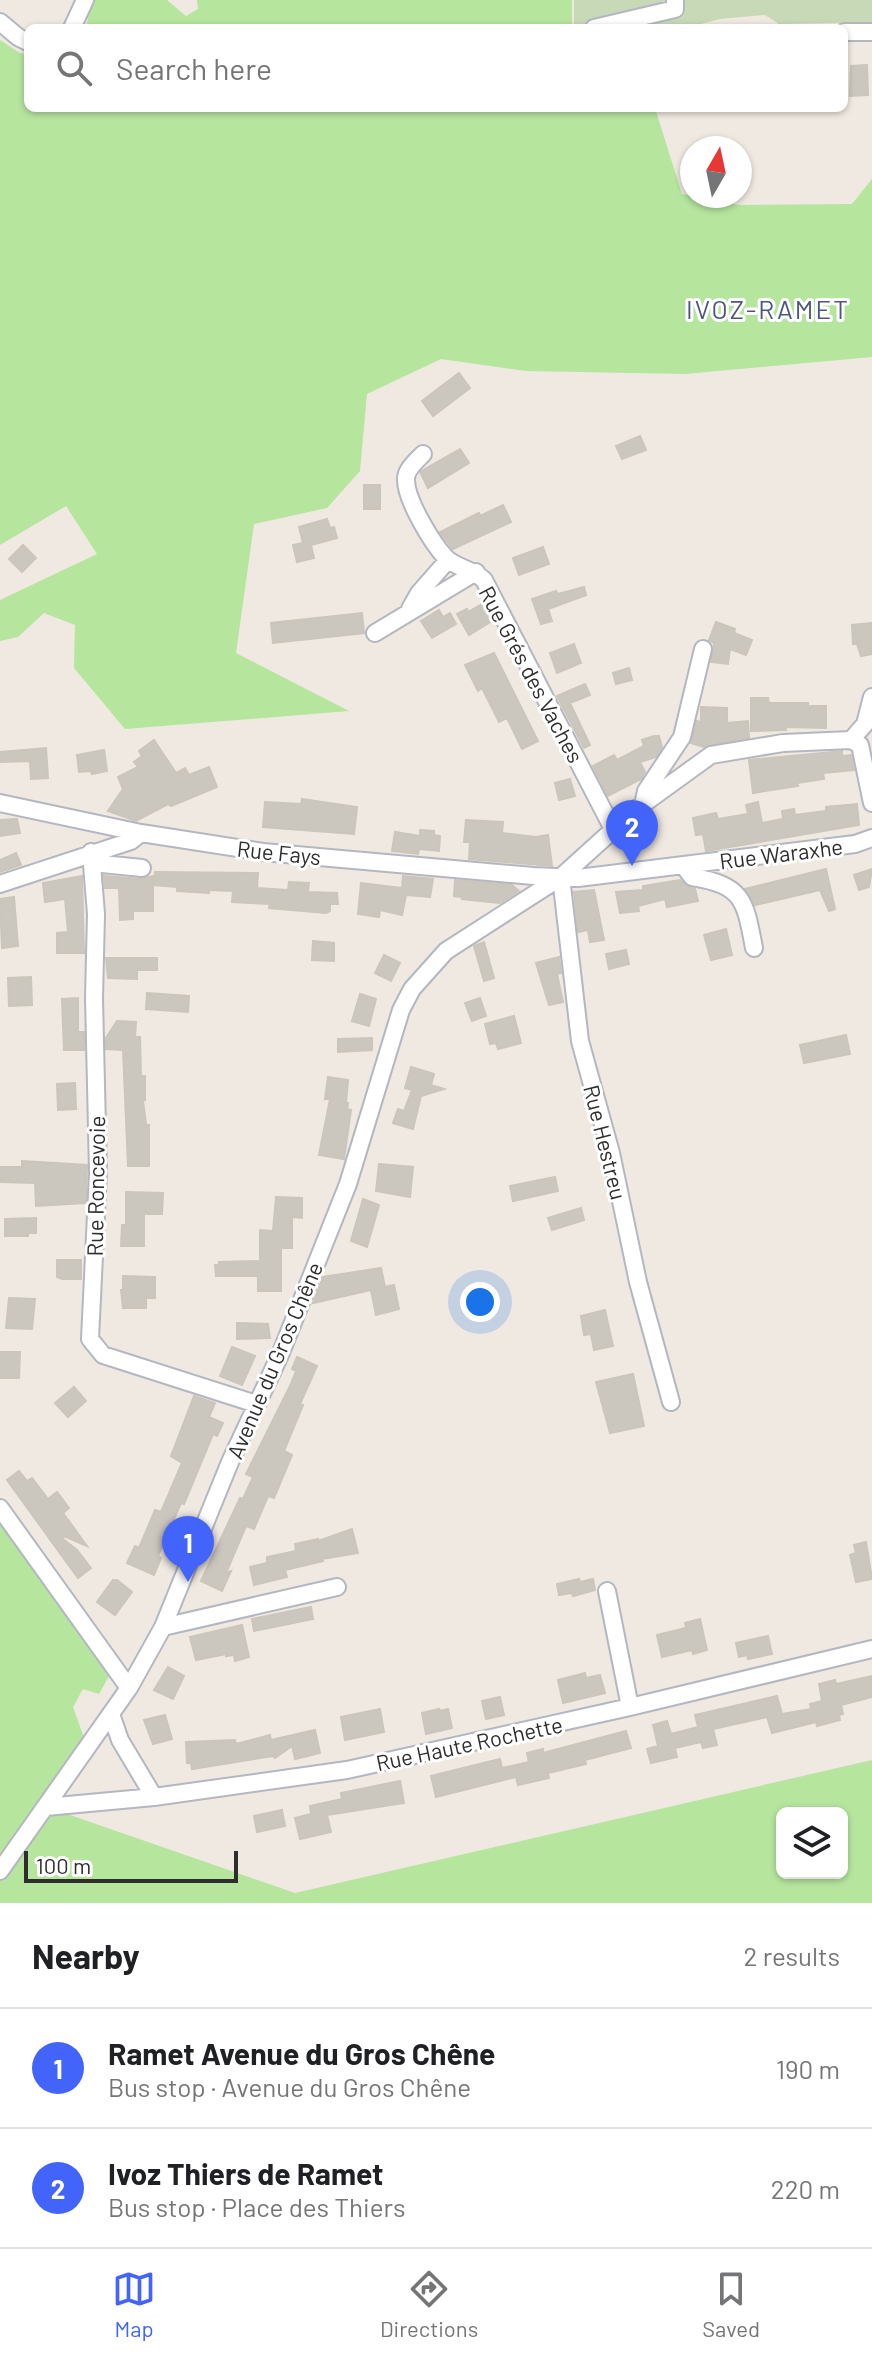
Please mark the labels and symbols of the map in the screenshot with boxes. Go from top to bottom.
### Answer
north arrow [680,136,752,208]
district label: IVOZ-RAMET [686,293,850,324]
street label: Rue Grés des Vaches [474,581,590,767]
pin: 2 [606,800,658,866]
street label: Rue Waraxhe [718,833,844,873]
street label: Rue Fays [236,835,322,869]
street label: Rue Hestreu [579,1082,633,1202]
street label: Rue Roncevoie [81,1115,109,1257]
street label: Avenue du Gros Chêne [221,1258,327,1462]
your location [460,1282,500,1322]
pin: 1 [162,1516,214,1582]
street label: Rue Haute Rochette [373,1711,565,1775]
scale bar [24,1847,238,1883]

